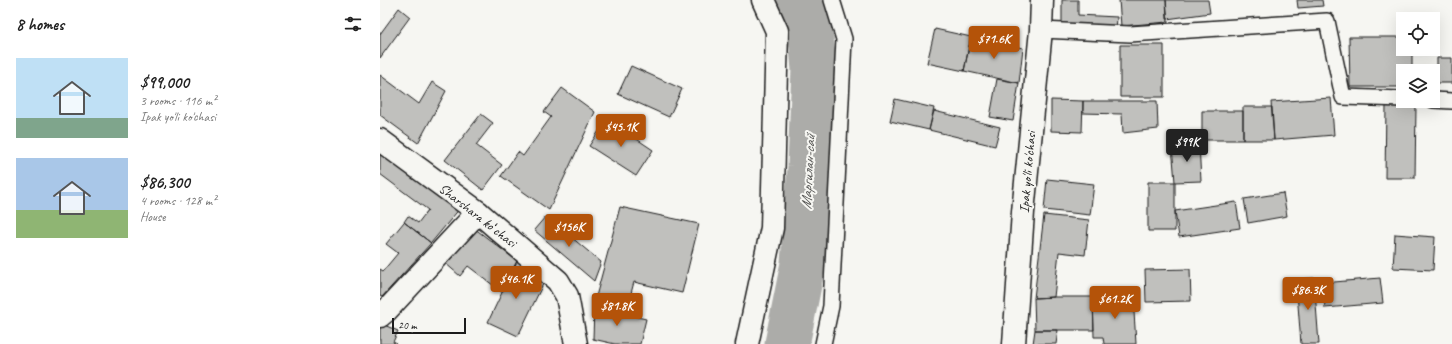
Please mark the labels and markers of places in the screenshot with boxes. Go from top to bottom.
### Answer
pin: $71.6K [961,26,1027,60]
pin: $45.1K [588,114,654,148]
pin: $99K [1163,129,1211,163]
pin: $156K [541,214,597,248]
pin: $46.1K [483,266,549,300]
pin: $86.3K [1275,277,1341,311]
pin: $61.2K [1082,286,1148,320]
pin: $81.8K [584,293,650,327]

